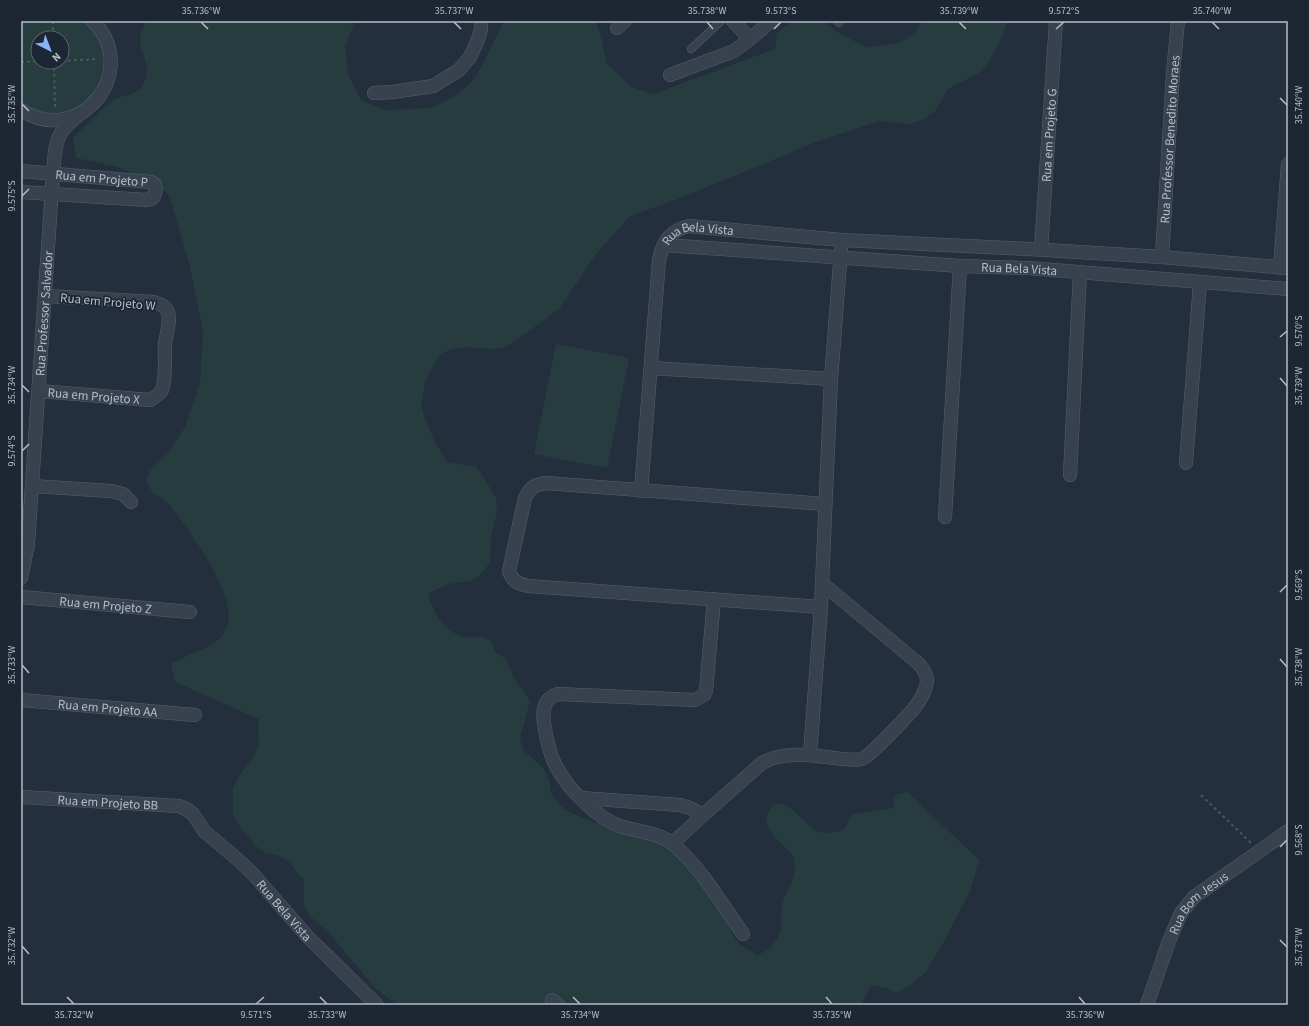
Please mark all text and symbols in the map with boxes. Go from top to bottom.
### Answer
text: 35.736°W [182,4,220,18]
text: 35.737°W [435,4,473,18]
text: 35.738°W [688,4,726,18]
text: 9.573°S [765,4,797,18]
text: 35.739°W [940,4,978,18]
text: 9.572°S [1048,4,1080,18]
text: 35.740°W [1193,4,1231,18]
north arrow [30,30,70,70]
text: N [49,49,64,65]
street label: Rua Professor Benedito Moraes [1156,54,1185,224]
text: 35.735°W [5,85,19,123]
text: 35.740°W [1292,86,1306,124]
street label: Rua em Projeto G [1037,88,1062,183]
street label: Rua em Projeto P [54,166,149,192]
text: 9.575°S [5,180,19,212]
street label: Rua Bela Vista [658,218,734,249]
street label: Rua Professor Salvador [31,250,58,377]
street label: Rua Bela Vista [981,259,1058,280]
street label: Rua em Projeto W [59,289,156,315]
text: 9.570°S [1292,315,1306,347]
text: 35.734°W [5,366,19,404]
text: 35.739°W [1292,367,1306,405]
street label: Rua em Projeto X [47,384,141,409]
text: 9.574°S [5,435,19,467]
text: 9.569°S [1292,569,1306,601]
street label: Rua em Projeto Z [59,592,153,619]
text: 35.733°W [5,646,19,684]
text: 35.738°W [1292,648,1306,686]
street label: Rua em Projeto AA [57,695,159,722]
street label: Rua em Projeto BB [57,791,159,815]
text: 9.568°S [1292,824,1306,856]
street label: Rua Bom Jesus [1165,867,1232,937]
street label: Rua Bela Vista [252,876,315,946]
text: 35.732°W [5,927,19,965]
text: 35.737°W [1292,928,1306,966]
text: 35.732°W [55,1008,93,1022]
text: 9.571°S [240,1008,272,1022]
text: 35.733°W [308,1008,346,1022]
text: 35.734°W [561,1008,599,1022]
text: 35.735°W [813,1008,851,1022]
text: 35.736°W [1066,1008,1104,1022]

